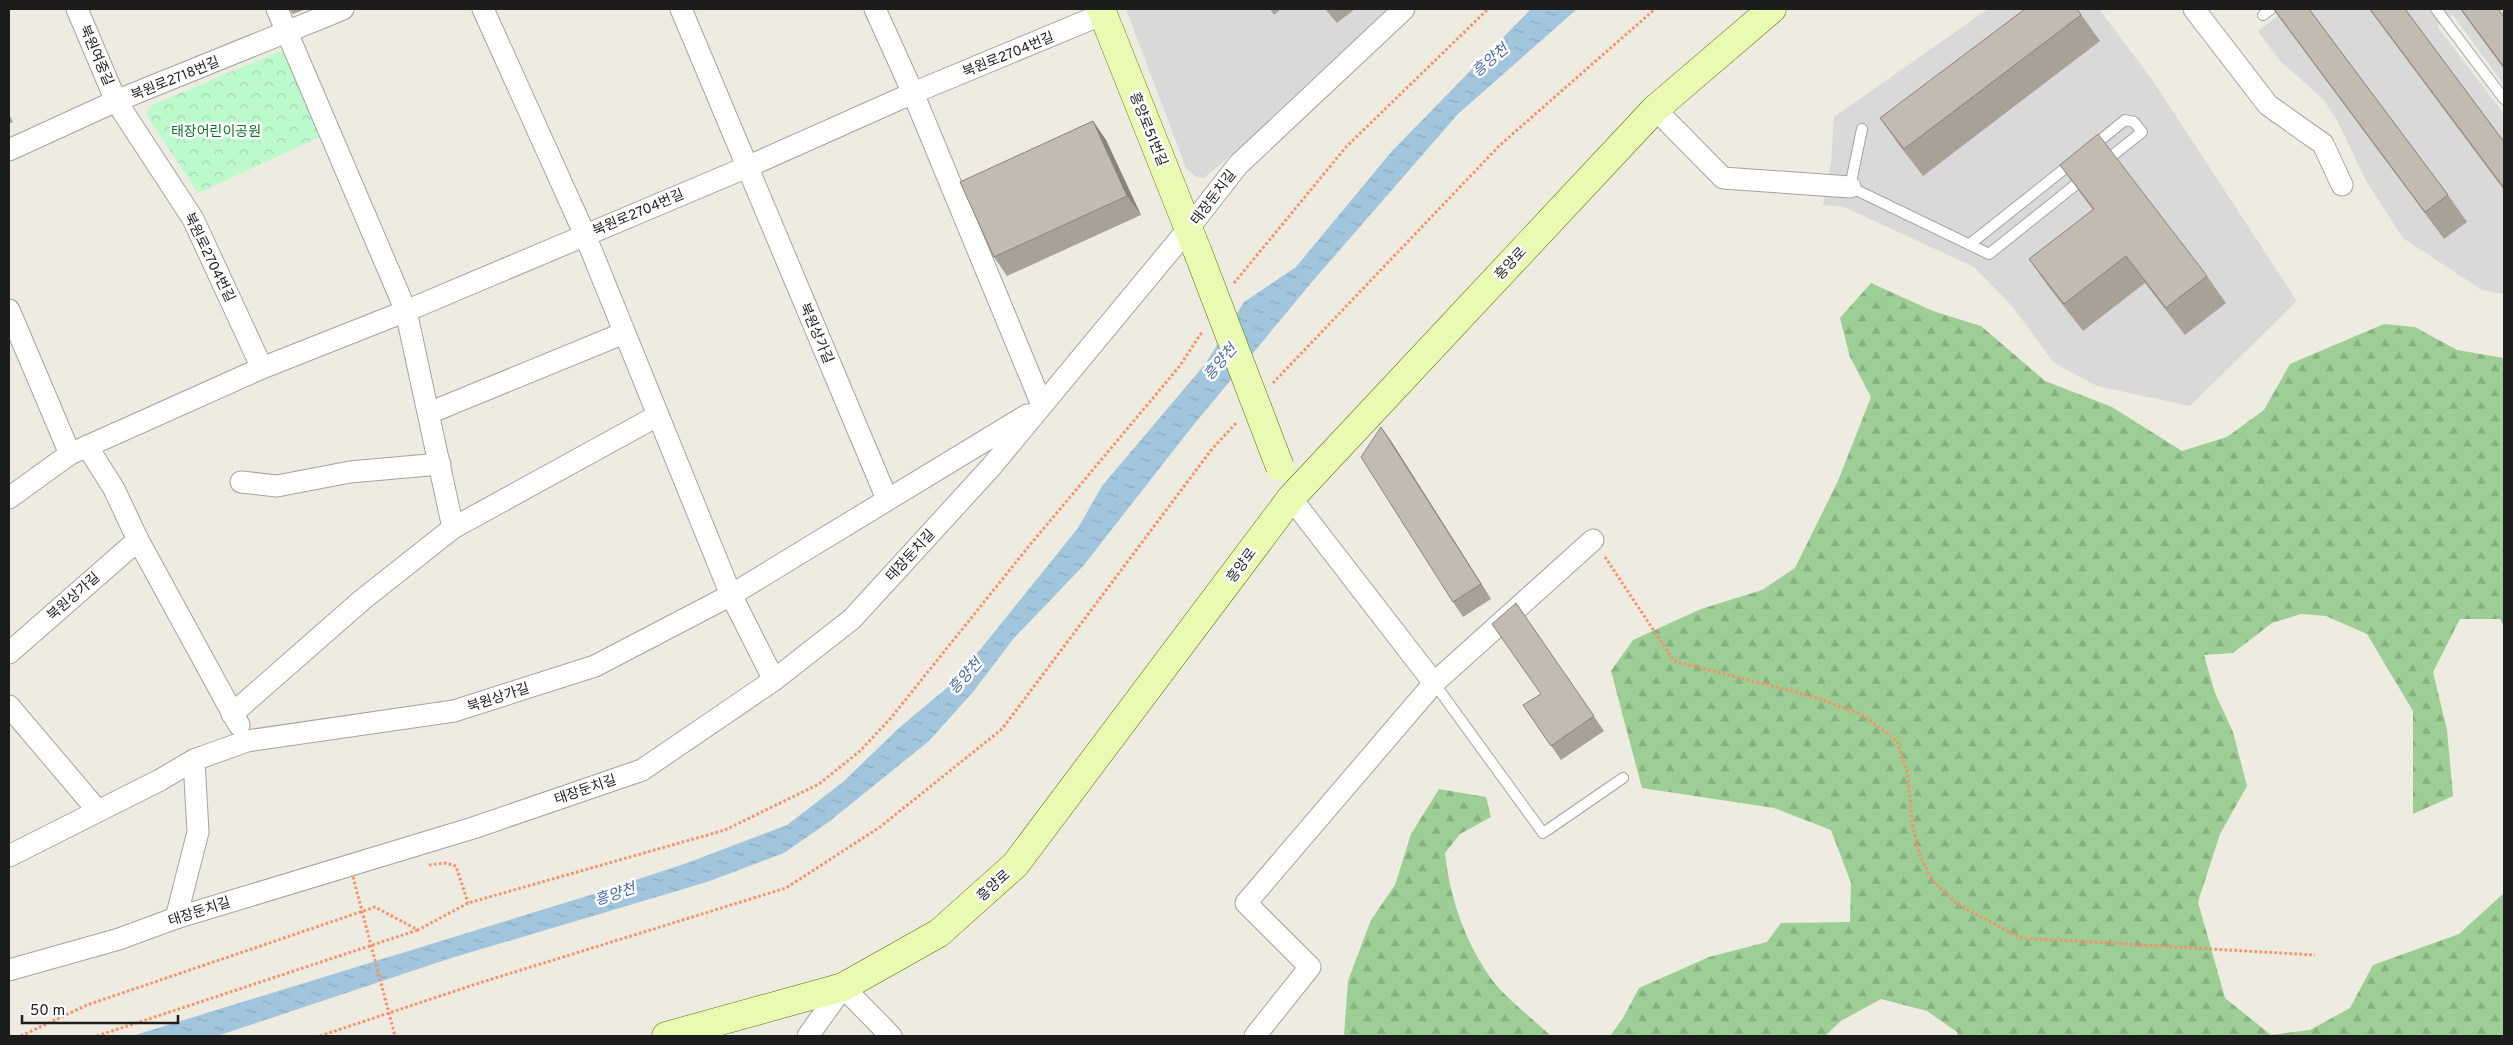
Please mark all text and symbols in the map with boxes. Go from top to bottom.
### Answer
street label: 북원여중길 [75,23,116,89]
street label: 북원로2704번길 [960,29,1057,82]
water label: 흥양천 [1469,39,1515,82]
street label: 북원로2718번길 [129,54,222,105]
street label: 흥양로51번길 [1125,90,1170,169]
park label: 태장어린이공원 [171,124,261,141]
street label: 태장둔치길 [1188,167,1240,229]
street label: 북원로2704번길 [590,187,687,240]
street label: 북원로2704번길 [180,210,238,305]
street label: 흥양로 [1492,244,1531,284]
street label: 북원상가길 [795,301,836,367]
water label: 흥양천 [1200,339,1243,385]
street label: 태장둔치길 [883,527,939,585]
street label: 흥양로 [1224,545,1261,586]
street label: 북원상가길 [44,570,104,625]
water label: 흥양천 [945,654,988,699]
street label: 북원상가길 [465,680,532,716]
street label: 태장둔치길 [552,772,619,809]
street label: 흥양로 [974,867,1014,905]
water label: 흥양천 [593,879,640,911]
street label: 태장둔치길 [166,894,233,930]
scale bar [22,992,179,1024]
text: 50 m [30,1002,65,1021]

